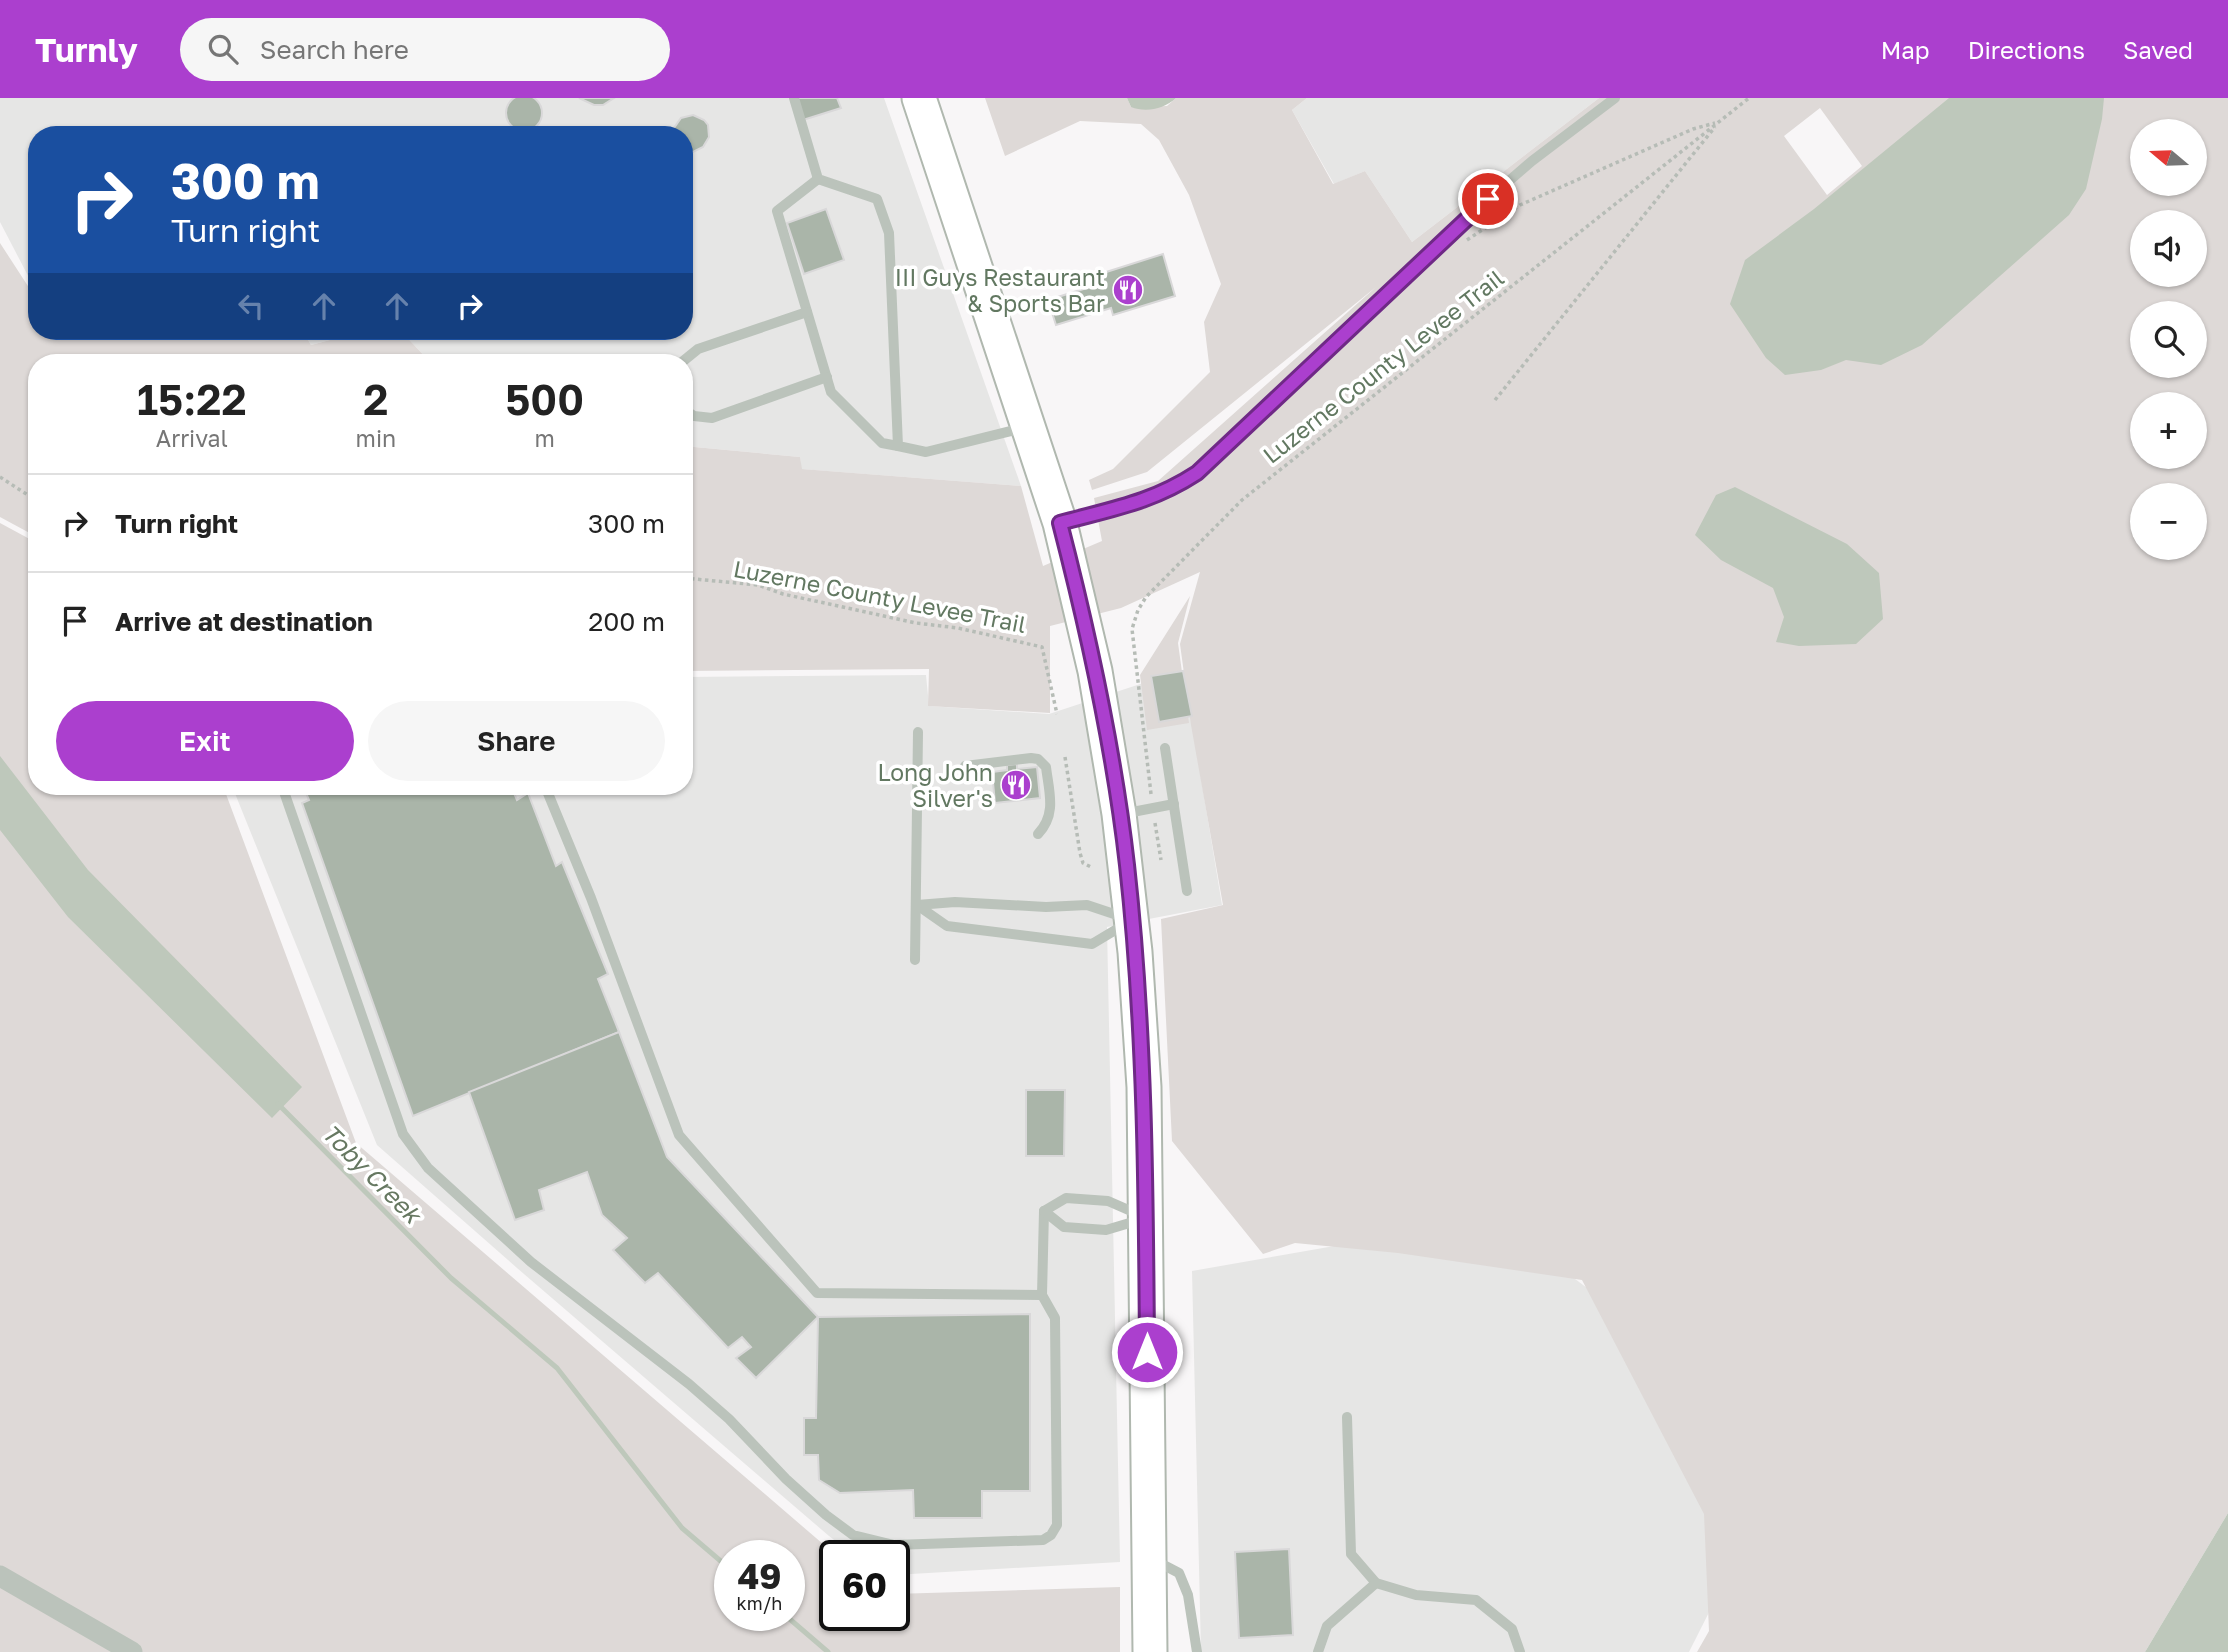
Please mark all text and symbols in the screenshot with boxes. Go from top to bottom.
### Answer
search box [180,18,670,81]
text: Turnly [35,30,138,69]
icon: search [204,30,242,68]
text: Search here [260,34,409,65]
text: Map [1881,35,1930,64]
text: Directions [1968,35,2085,64]
text: Saved [2123,35,2193,64]
north arrow [2130,119,2207,196]
map controls [2130,119,2207,560]
text: 300 m [171,151,320,210]
icon: right [56,154,147,245]
pin [1458,169,1518,229]
icon: arrive [1469,180,1507,218]
button: sound [2130,210,2207,287]
text: Turn right [171,211,320,249]
place label: III Guys Restaurant & Sports Bar [895,263,1105,317]
street label: Luzerne County Levee Trail [1257,263,1509,469]
restaurant icon: III Guys Restaurant & Sports Bar [1111,273,1145,307]
icon: left [232,287,270,325]
icon: ahead [305,287,343,325]
icon: ahead [378,287,416,325]
icon: right [451,287,489,325]
button: search [2130,301,2207,378]
text: 15:22 [137,374,247,424]
text: 2 [363,374,389,424]
text: 500 [505,374,584,424]
button: + [2130,392,2207,469]
text: Arrival [156,424,228,452]
text: min [356,424,396,452]
text: m [534,424,555,452]
button: − [2130,483,2207,560]
icon: right [56,504,94,542]
text: Turn right [115,508,238,539]
text: 300 m [588,508,665,539]
street label: Luzerne County Levee Trail [731,554,1029,638]
icon: arrive [56,602,94,640]
text: Arrive at destination [115,606,373,637]
text: 200 m [588,606,665,637]
button: Exit [56,701,354,781]
button: Share [368,701,665,781]
place label: Long John Silver's [877,758,993,812]
restaurant icon: Long John Silver's [999,768,1033,802]
water label: Toby Creek [316,1118,429,1231]
position arrow [1110,1315,1184,1389]
speed limit sign: 60 [819,1540,910,1631]
text: 49 [737,1555,782,1597]
text: km/h [737,1592,782,1614]

